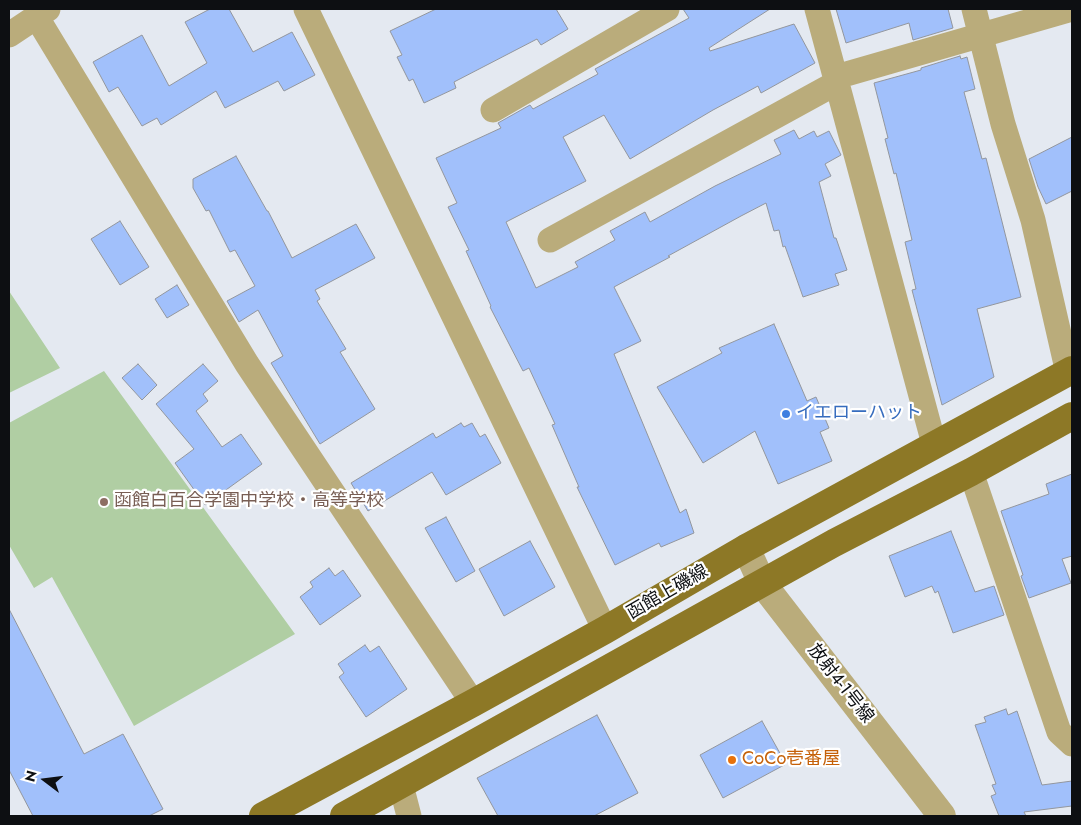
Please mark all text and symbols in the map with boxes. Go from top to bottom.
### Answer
place label: イエローハット [796,403,922,425]
marker: イエローハット [780,408,792,420]
place label: 函館白百合学園中学校・高等学校 [114,491,384,513]
marker: 函館白百合学園中学校・高等学校 [98,496,110,508]
street label: 函館上磯線 [624,561,712,625]
street label: 放射4-1号線 [802,640,878,728]
place label: CoCo壱番屋 [742,749,840,771]
marker: CoCo壱番屋 [726,754,738,766]
north arrow [20,755,70,805]
text: N [19,768,42,784]

